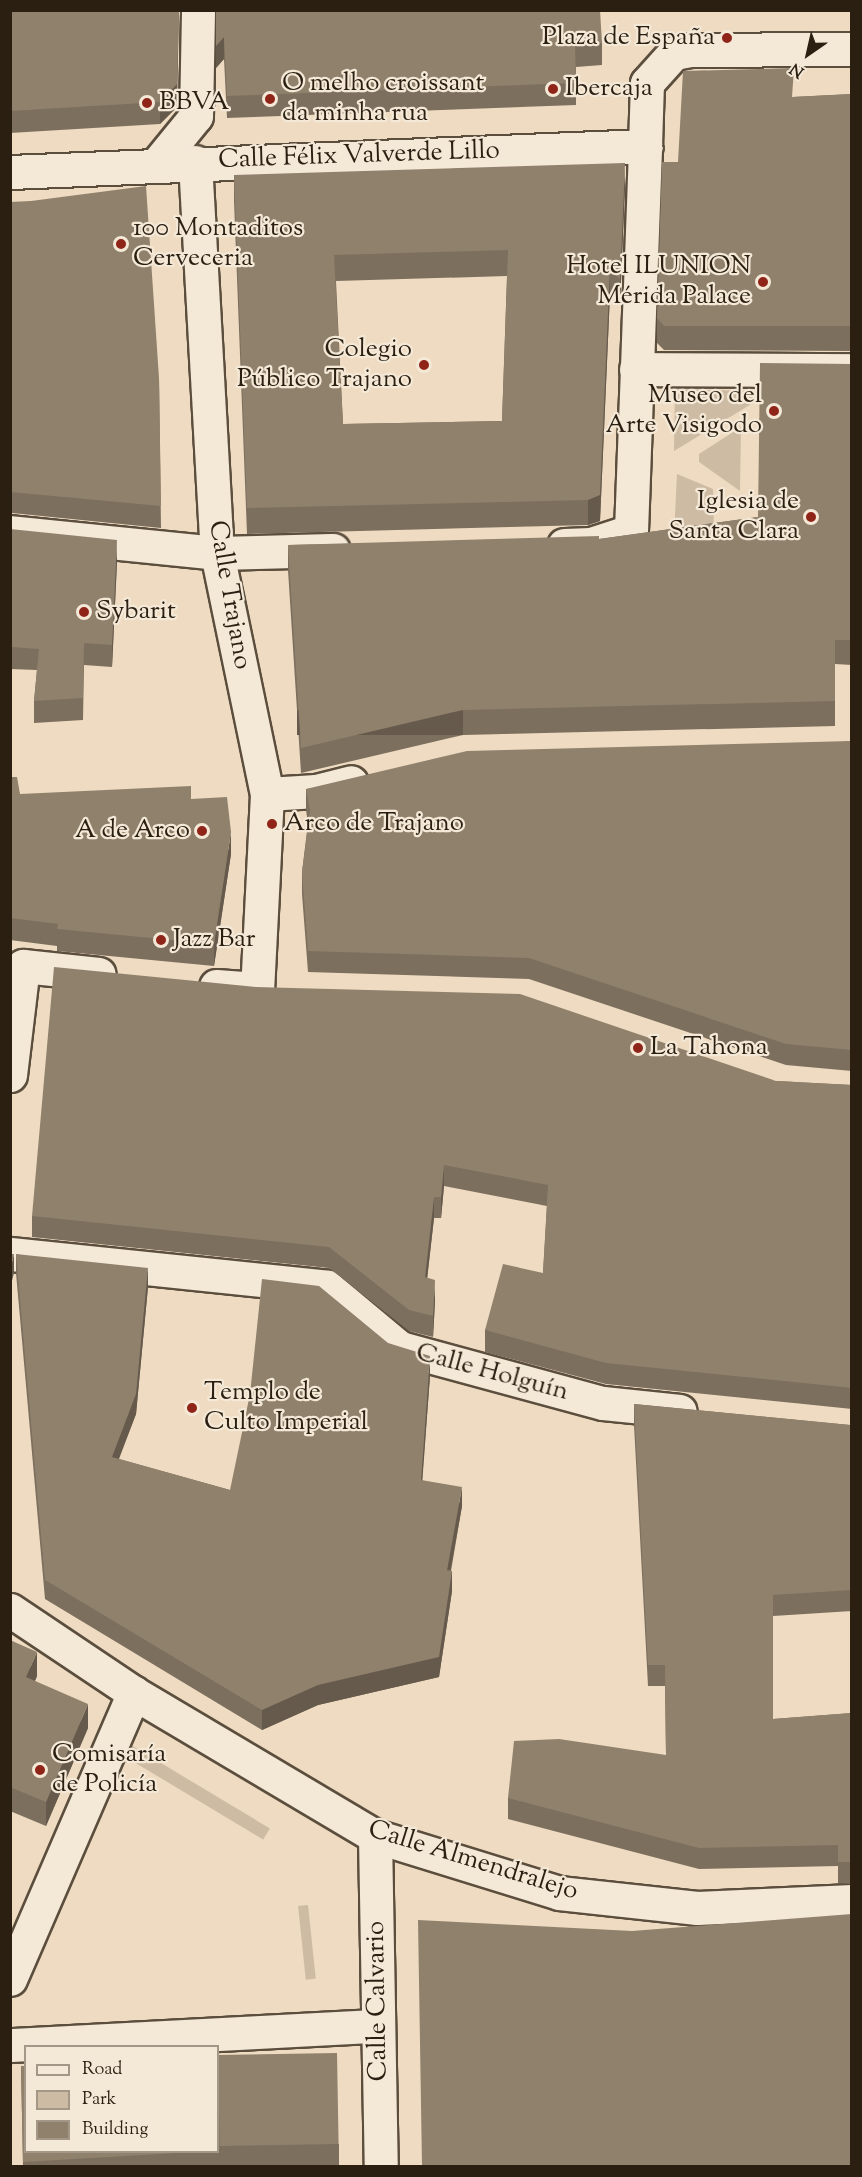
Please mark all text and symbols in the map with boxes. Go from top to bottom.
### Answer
place label: Plaza de España [542,22,715,54]
north arrow [778,24,838,84]
marker: Plaza de España [720,31,734,45]
text: N [786,56,809,82]
place label: O melho croissant da minha rua [282,68,484,130]
place label: Ibercaja [565,73,653,105]
marker: Ibercaja [546,82,560,96]
place label: BBVA [159,87,229,119]
marker: O melho croissant da minha rua [263,92,277,106]
marker: BBVA [140,96,154,110]
street label: Calle Félix Valverde Lillo [218,135,500,177]
place label: 100 Montaditos Cerveceria [133,213,303,274]
marker: 100 Montaditos Cerveceria [114,237,128,251]
place label: Hotel ILUNION Mérida Palace [566,251,751,312]
marker: Hotel ILUNION Mérida Palace [756,275,770,289]
place label: Colegio Público Trajano [237,334,412,396]
marker: Colegio Público Trajano [417,358,431,372]
place label: Museo del Arte Visigodo [605,380,762,442]
marker: Museo del Arte Visigodo [767,404,781,418]
place label: Iglesia de Santa Clara [668,486,799,548]
marker: Iglesia de Santa Clara [804,510,818,524]
street label: Calle Trajano [201,518,257,672]
place label: Sybarit [96,596,176,628]
marker: Sybarit [77,605,91,619]
place label: Arco de Trajano [284,808,464,840]
place label: A de Arco [75,815,190,847]
marker: Arco de Trajano [265,817,279,831]
marker: A de Arco [195,824,209,838]
place label: Jazz Bar [173,924,255,956]
marker: Jazz Bar [154,933,168,947]
place label: La Tahona [650,1032,768,1064]
marker: La Tahona [631,1041,645,1055]
street label: Calle Holguín [412,1338,572,1408]
place label: Templo de Culto Imperial [204,1377,368,1438]
marker: Templo de Culto Imperial [185,1401,199,1415]
place label: Comisaría de Policía [52,1739,166,1800]
marker: Comisaría de Policía [33,1763,47,1777]
street label: Calle Almendralejo [364,1814,582,1908]
street label: Calle Calvario [361,1920,395,2082]
legend [24,2045,219,2153]
text: Road [82,2057,122,2083]
text: Park [82,2087,116,2113]
text: Building [82,2117,148,2143]

